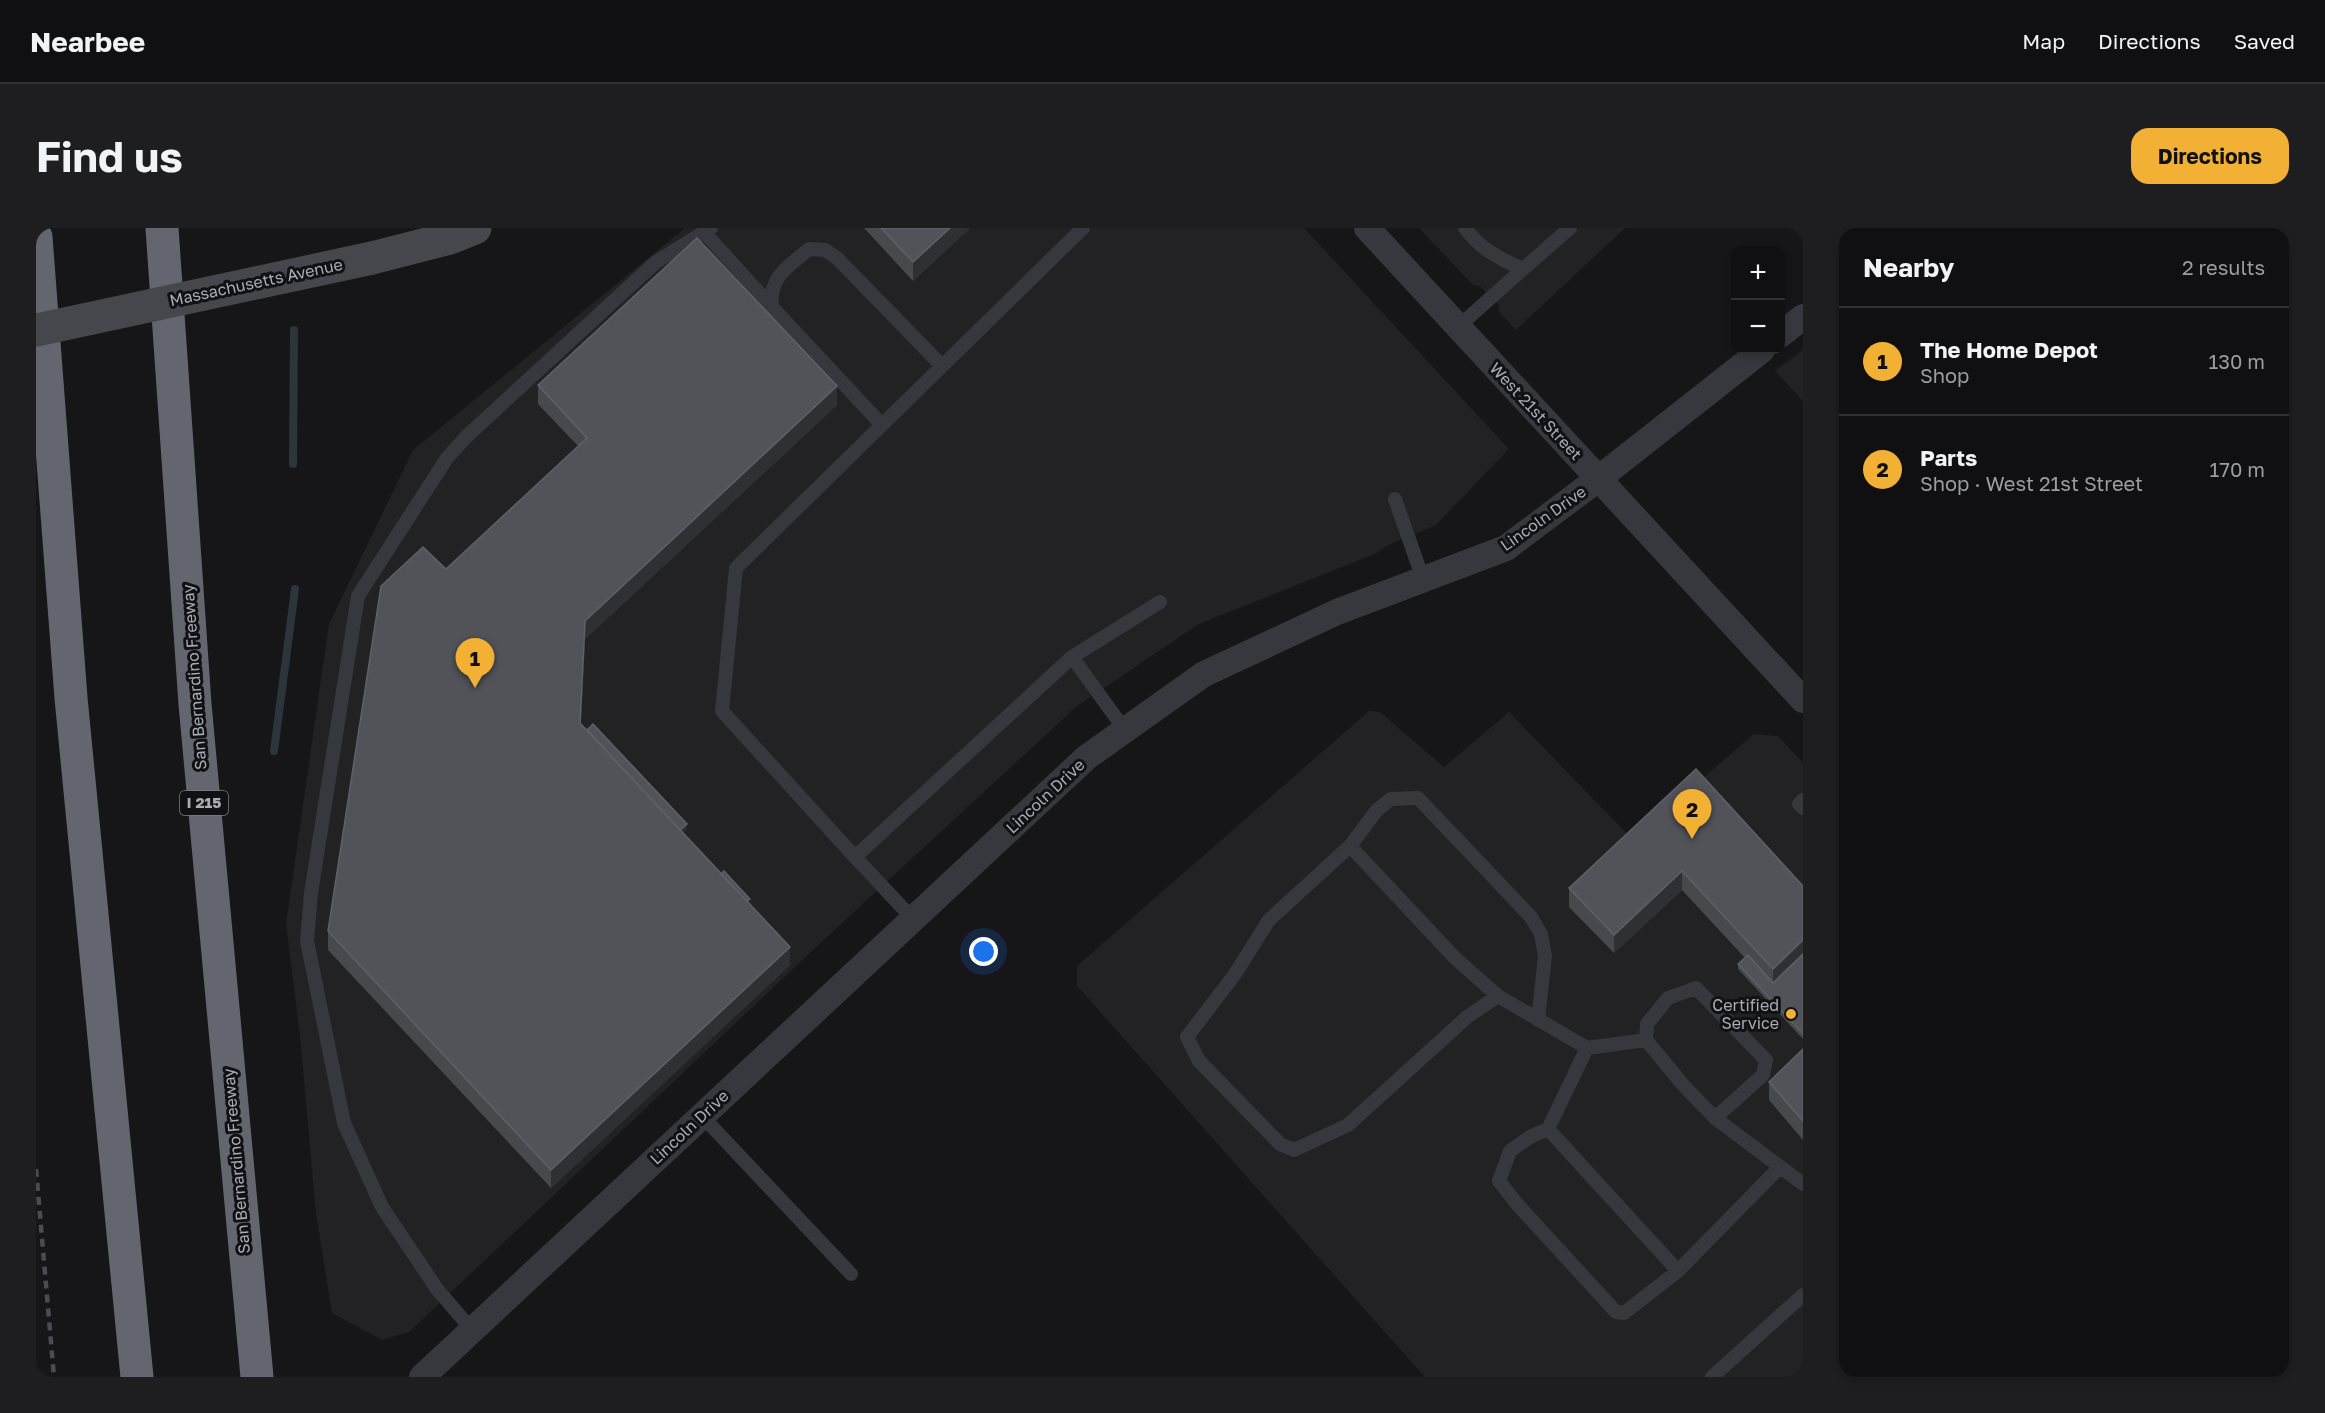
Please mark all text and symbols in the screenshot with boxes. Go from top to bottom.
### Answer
text: Nearbee [30,25,145,58]
text: Map [2022,28,2065,54]
text: Directions [2098,28,2201,54]
text: Saved [2234,28,2295,54]
button: Directions [2131,128,2289,184]
text: Find us [36,131,183,181]
map controls [1731,246,1785,354]
button: + [1731,246,1785,300]
text: Nearby [1863,252,1954,283]
street label: Massachusetts Avenue [168,254,344,310]
text: 2 results [2182,255,2265,279]
button: − [1731,300,1785,354]
text: The Home Depot [1920,336,2098,363]
text: 1 [1877,349,1888,373]
text: 130 m [2209,349,2265,373]
street label: West 21st Street [1486,358,1586,464]
text: Shop [1920,363,1969,387]
text: Parts [1920,444,1977,471]
text: 2 [1876,457,1889,481]
text: 170 m [2210,457,2265,481]
text: Shop · West 21st Street [1920,471,2143,495]
street label: Lincoln Drive [1496,481,1590,555]
street label: San Bernardino Freeway [178,583,210,771]
pin: 1 [456,638,494,688]
street label: Lincoln Drive [1002,755,1088,837]
pin: 2 [1672,790,1712,839]
road number: I 215 [180,791,228,815]
your location [969,937,998,966]
place label: Certified Service [1712,995,1779,1033]
marker: Certified Service [1784,1007,1798,1021]
street label: San Bernardino Freeway [218,1067,254,1255]
street label: Lincoln Drive [646,1086,732,1168]

